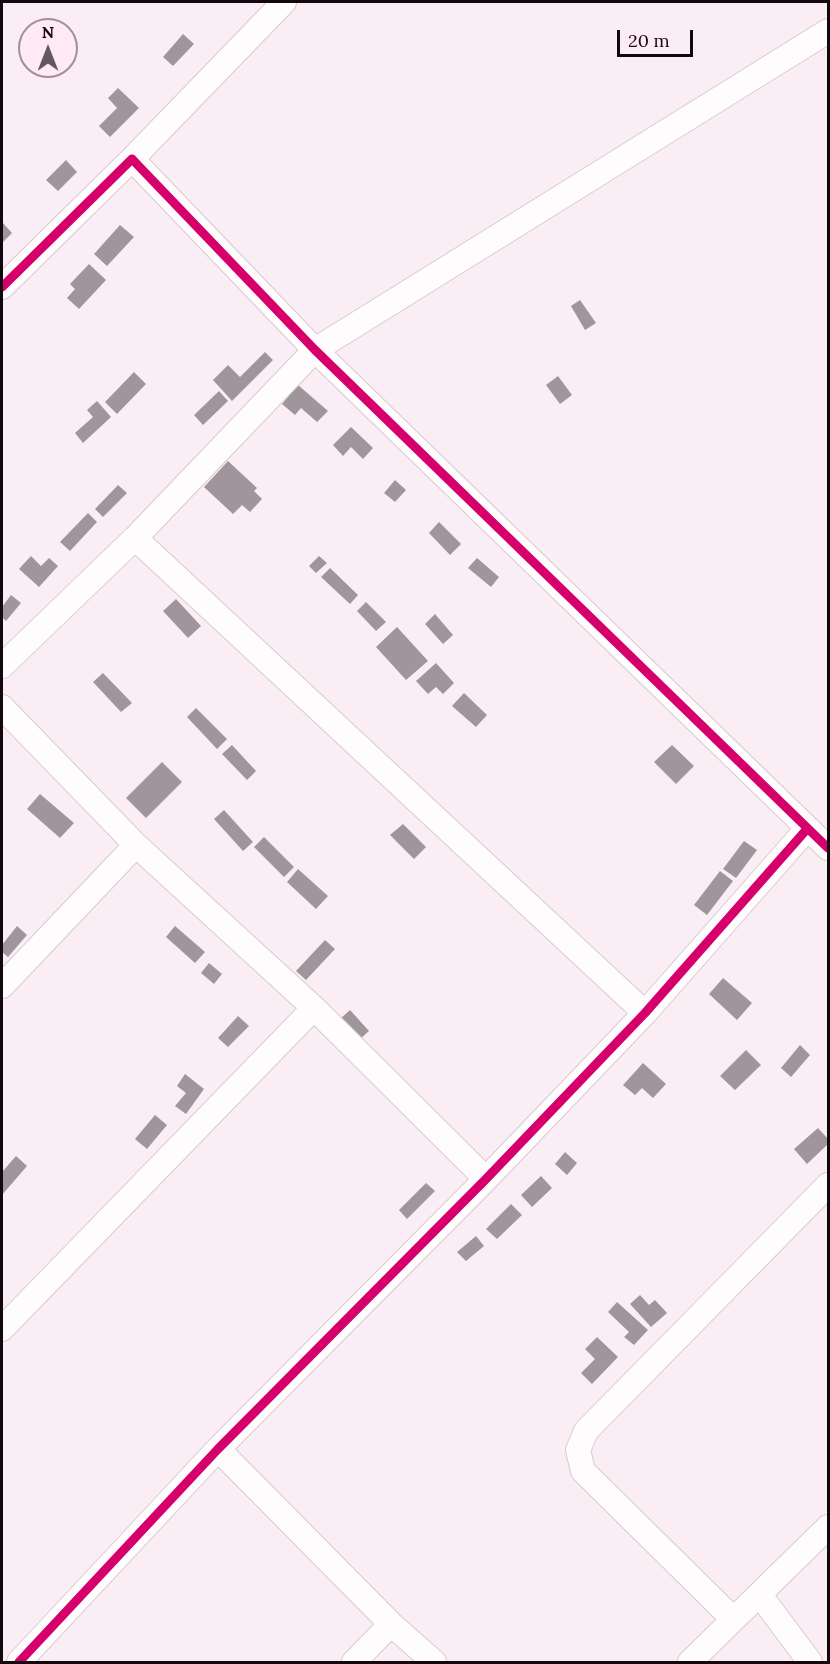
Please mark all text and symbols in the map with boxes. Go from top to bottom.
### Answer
north arrow [18,18,78,78]
scale bar [620,18,696,56]
text: N [42,22,54,42]
text: 20 m [628,29,670,52]

